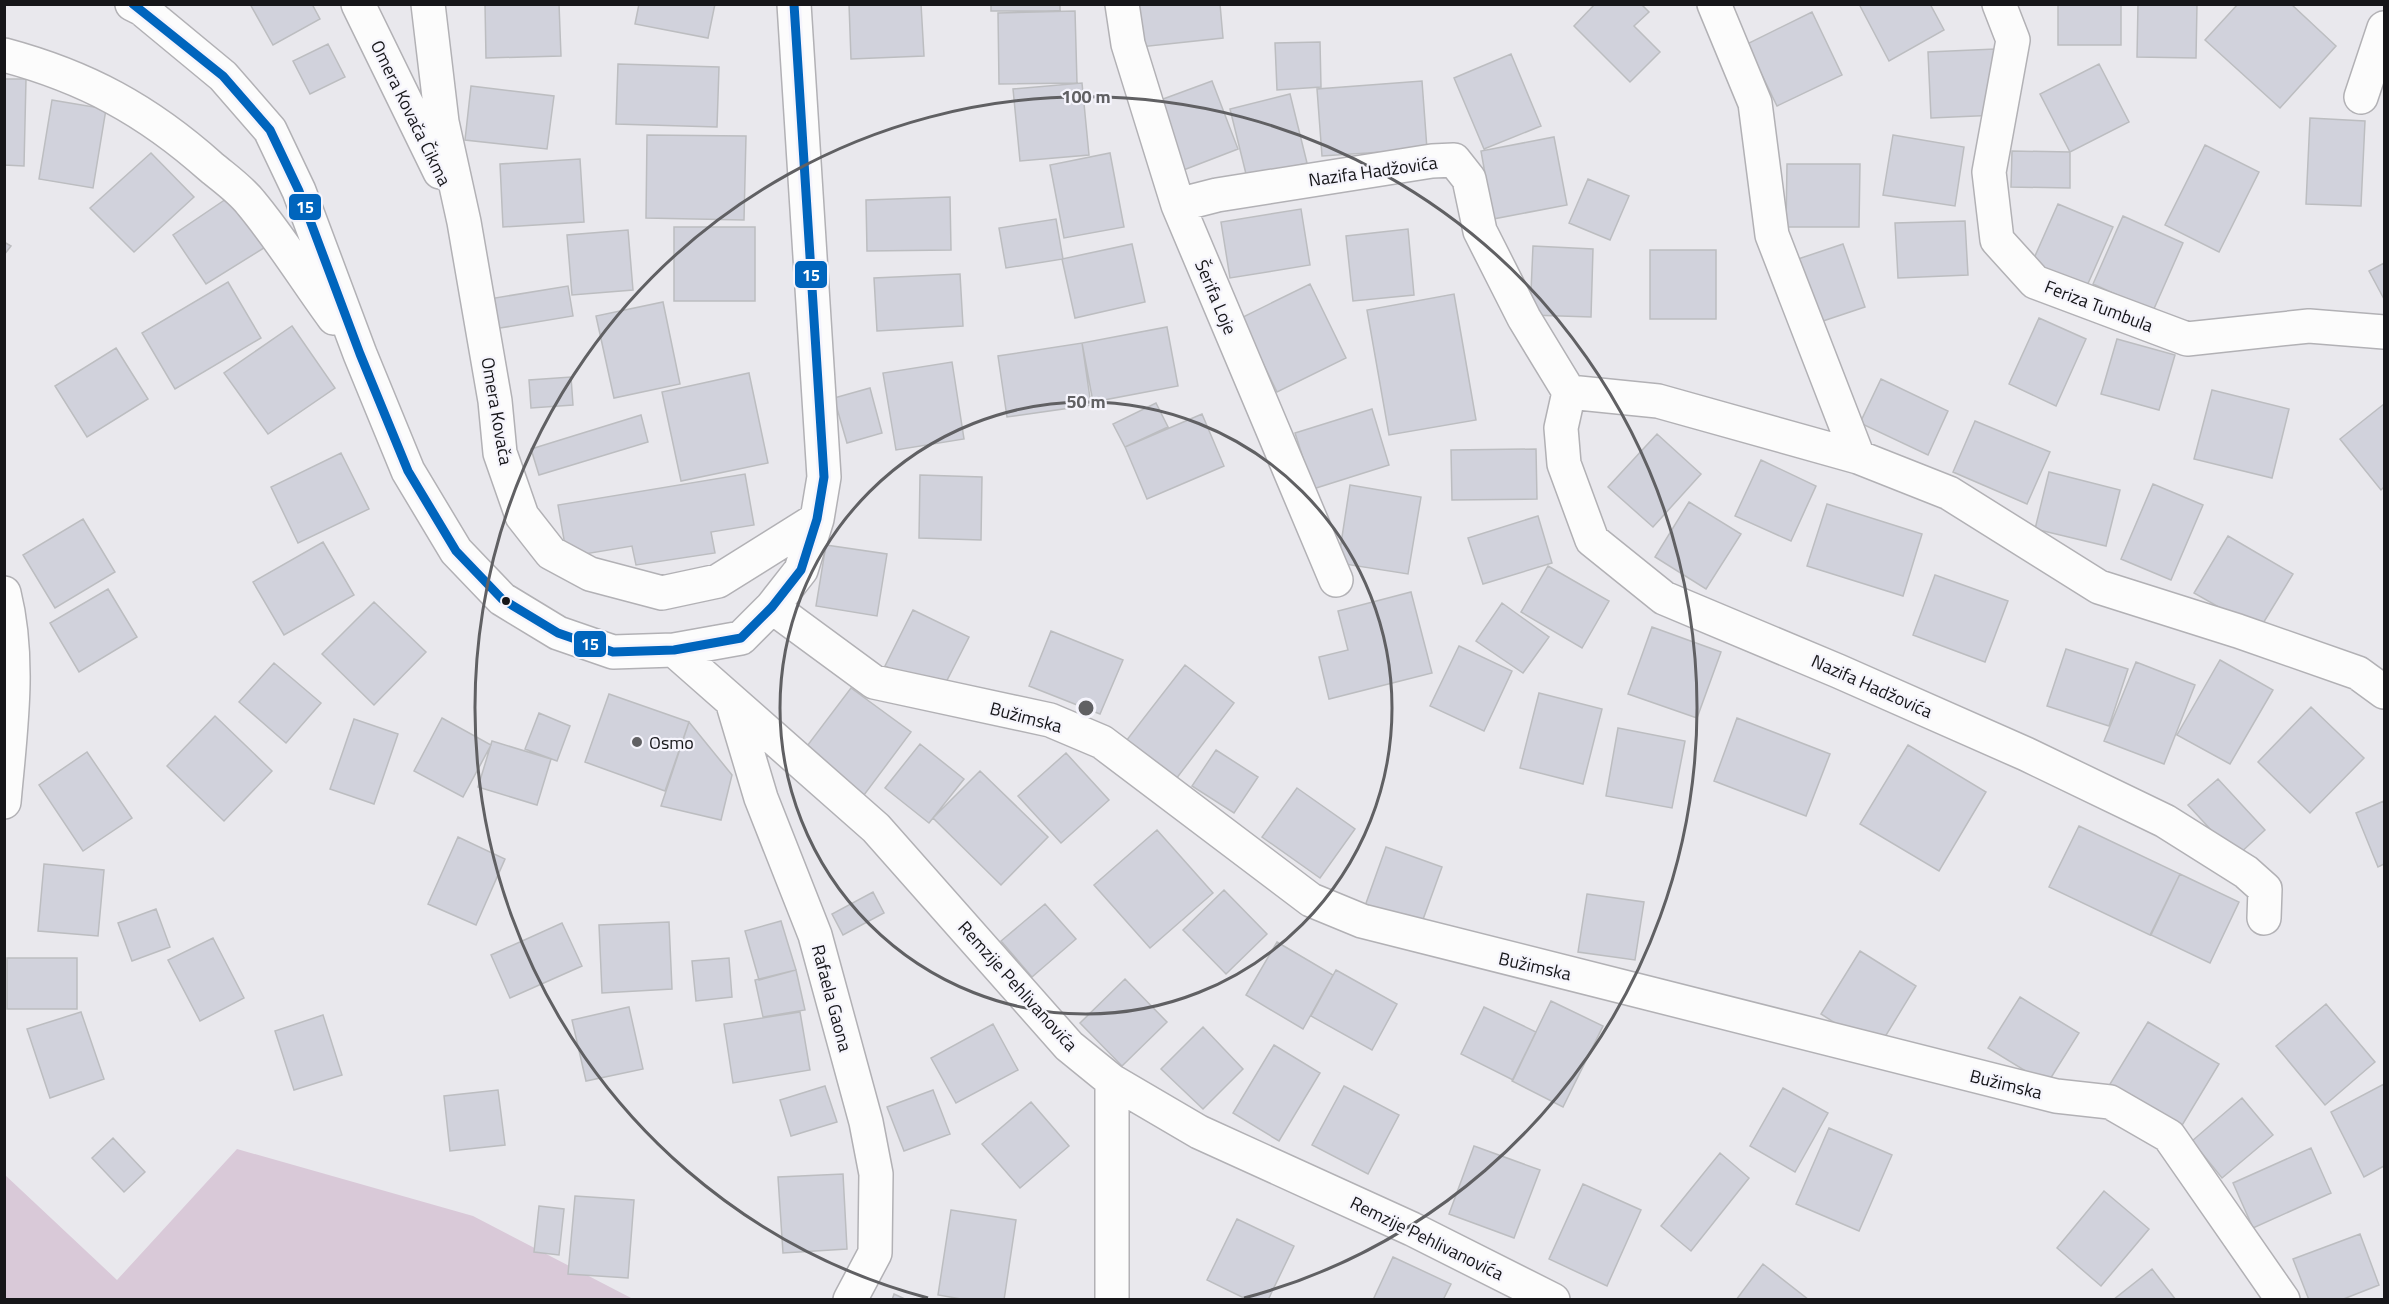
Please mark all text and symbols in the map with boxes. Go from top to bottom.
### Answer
street label: Omera Kovača Čikma [364,35,458,191]
text: 100 m [1061,83,1111,110]
street label: Nazifa Hadžovića [1307,149,1439,193]
line badge: 15 [288,193,322,221]
text: 15 [296,195,314,219]
street label: Šerifa Loje [1188,255,1244,339]
line badge: 15 [794,260,828,289]
text: 15 [802,263,820,287]
street label: Feriza Tumbula [2041,273,2157,339]
street label: Omera Kovača [474,355,520,467]
text: 50 m [1066,388,1106,415]
unlabelled marker [500,595,512,607]
line badge: 15 [573,630,607,658]
text: 15 [581,632,599,656]
street label: Nazifa Hadžovića [1807,647,1937,725]
street label: Bužimska [987,694,1065,740]
centre of rings [1076,698,1096,718]
place label: Osmo [649,729,694,756]
marker: Osmo [630,735,644,749]
street label: Remzije Pehlivanovića [952,915,1084,1057]
street label: Rafaela Gaona [805,942,859,1054]
street label: Bužimska [1496,945,1574,987]
street label: Bužimska [1967,1062,2045,1106]
street label: Remzije Pehlivanovića [1346,1189,1508,1287]

